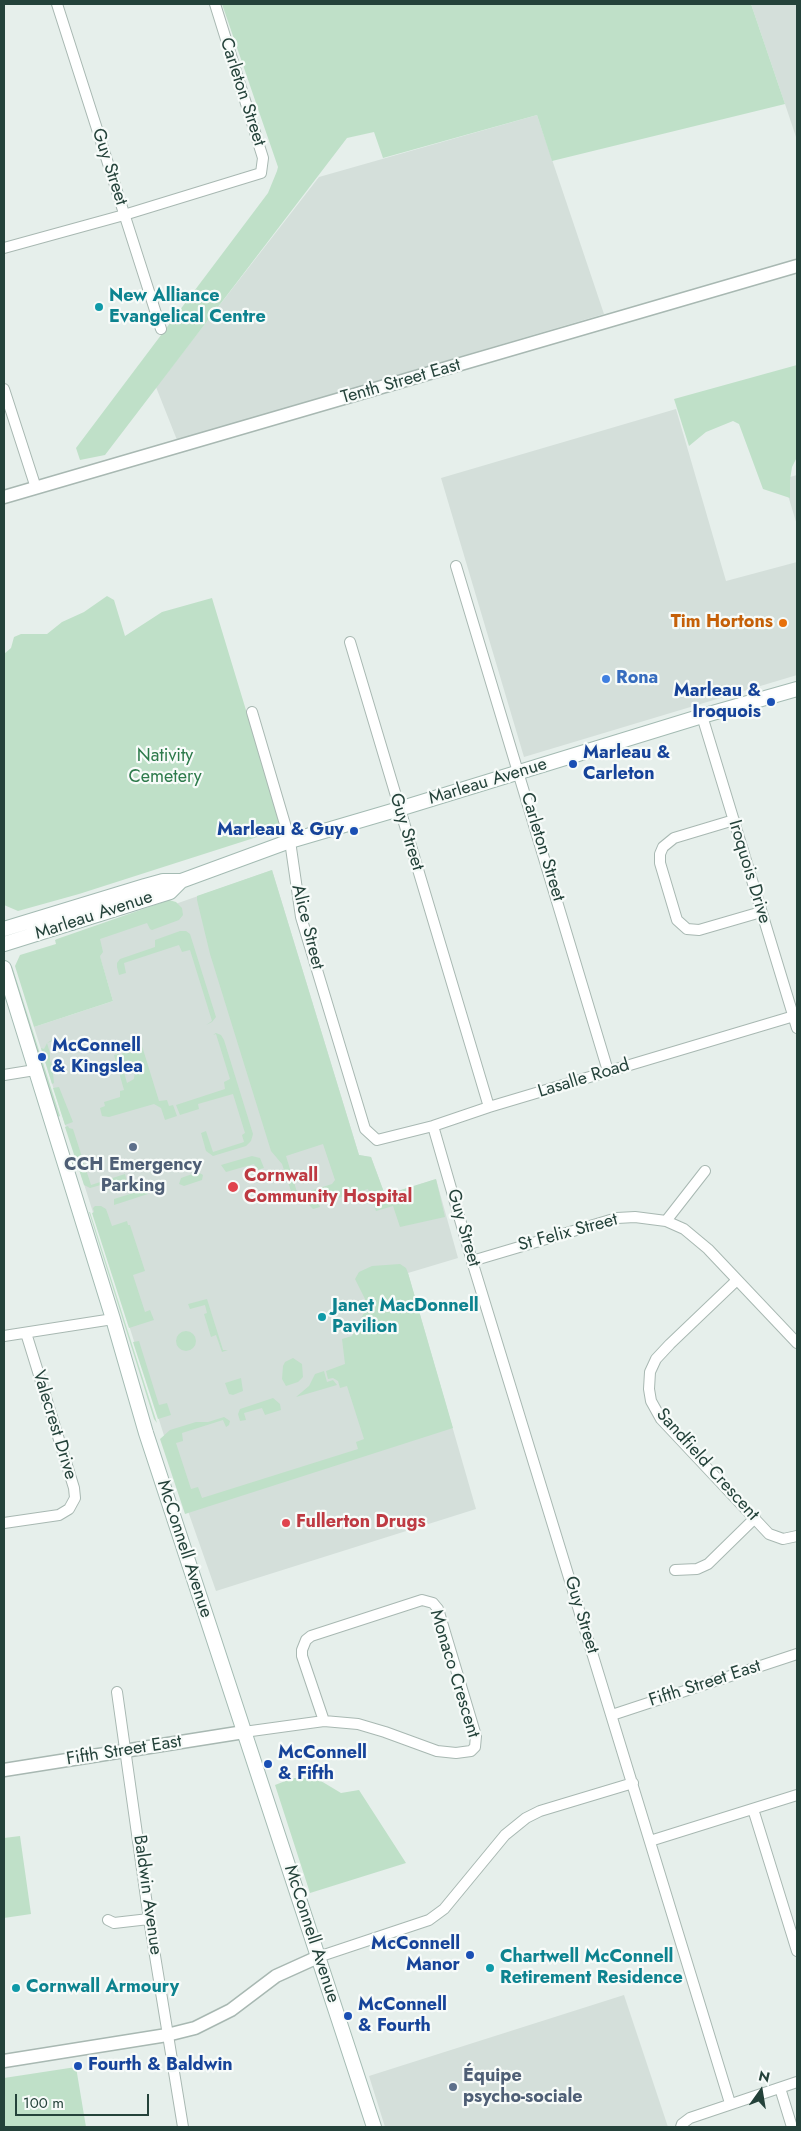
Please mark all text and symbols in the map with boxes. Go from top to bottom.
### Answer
street label: Carleton Street [214,35,270,149]
street label: Guy Street [86,126,132,208]
place label: New Alliance Evangelical Centre [109,286,266,328]
marker: New Alliance Evangelical Centre [93,301,105,313]
street label: Tenth Street East [339,355,463,409]
place label: Tim Hortons [671,612,773,634]
marker: Tim Hortons [777,617,789,629]
place label: Rona [616,668,658,690]
marker: Rona [600,673,612,685]
place label: Marleau & Iroquois [674,681,761,724]
marker: Marleau & Iroquois [765,696,777,708]
place label: Marleau & Carleton [583,743,670,786]
park label: Nativity Cemetery [128,746,202,789]
street label: Marleau Avenue [426,754,550,810]
marker: Marleau & Carleton [567,758,579,770]
street label: Carleton Street [515,790,569,904]
street label: Guy Street [384,791,428,873]
street label: Iroquois Drive [723,818,775,926]
place label: Marleau & Guy [217,820,344,842]
marker: Marleau & Guy [348,825,360,837]
street label: Alice Street [286,882,328,972]
street label: Marleau Avenue [32,887,156,945]
place label: McConnell & Kingslea [52,1036,143,1078]
marker: McConnell & Kingslea [36,1051,48,1063]
street label: Lasalle Road [536,1055,632,1103]
marker: CCH Emergency Parking [127,1141,139,1153]
place label: CCH Emergency Parking [64,1155,202,1198]
place label: Cornwall Community Hospital [244,1166,412,1208]
marker: Cornwall Community Hospital [226,1180,240,1194]
street label: Guy Street [442,1187,484,1269]
street label: St Felix Street [516,1209,620,1257]
place label: Janet MacDonnell Pavilion [332,1296,479,1338]
marker: Janet MacDonnell Pavilion [316,1311,328,1323]
street label: Valecrest Drive [27,1368,81,1482]
street label: Sandfield Crescent [651,1404,763,1526]
street label: McConnell Avenue [152,1478,216,1620]
place label: Fullerton Drugs [296,1512,426,1534]
marker: Fullerton Drugs [280,1517,292,1529]
street label: Guy Street [559,1574,603,1656]
street label: Monaco Crescent [424,1607,484,1741]
street label: Fifth Street East [646,1656,764,1712]
street label: Fifth Street East [65,1731,183,1771]
place label: McConnell & Fifth [278,1743,367,1786]
marker: McConnell & Fifth [262,1758,274,1770]
street label: Baldwin Avenue [128,1834,166,1956]
street label: McConnell Avenue [279,1863,343,2005]
place label: McConnell Manor [371,1934,460,1976]
place label: Chartwell McConnell Retirement Residence [500,1947,683,1990]
marker: McConnell Manor [464,1949,476,1961]
marker: Chartwell McConnell Retirement Residence [484,1962,496,1974]
place label: Cornwall Armoury [26,1977,179,1999]
marker: Cornwall Armoury [10,1982,22,1994]
place label: McConnell & Fourth [358,1995,447,2038]
marker: McConnell & Fourth [342,2010,354,2022]
place label: Fourth & Baldwin [88,2055,233,2077]
marker: Fourth & Baldwin [72,2060,84,2072]
text: N [757,2065,772,2087]
place label: Équipe psycho-sociale [463,2066,583,2108]
north arrow [736,2066,786,2116]
marker: Équipe psycho-sociale [447,2081,459,2093]
scale bar [18,2084,151,2116]
text: 100 m [23,2092,64,2114]

